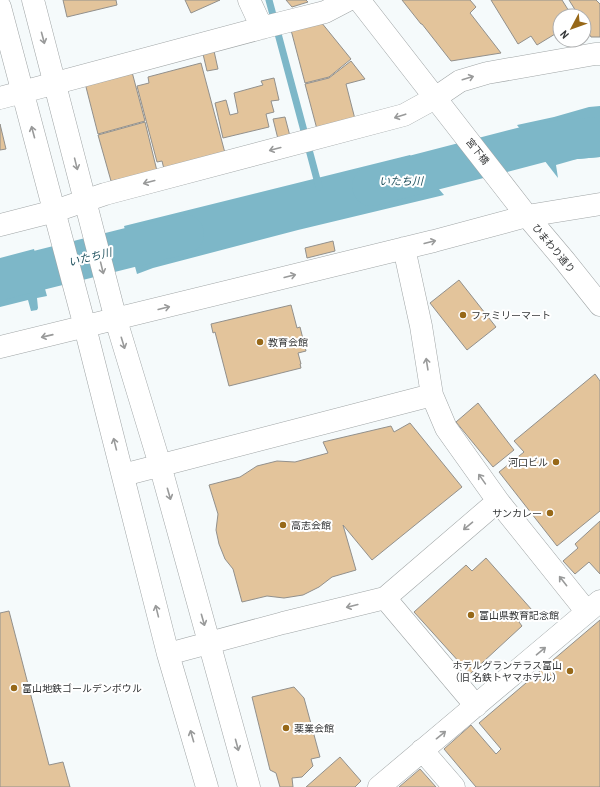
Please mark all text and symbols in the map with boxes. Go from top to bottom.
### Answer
north arrow [552,8,592,48]
text: N [557,28,572,42]
one-way arrow [40,31,47,44]
one-way arrow [461,74,474,81]
one-way arrow [394,113,407,120]
one-way arrow [29,126,36,139]
street label: 宮下橋 [463,135,492,167]
one-way arrow [269,146,282,153]
one-way arrow [72,157,80,170]
water label: いたち川 [379,174,424,188]
one-way arrow [143,179,156,186]
street label: ひまわり通り [529,221,578,275]
one-way arrow [423,238,436,245]
water label: いたち川 [67,245,114,269]
one-way arrow [99,262,107,275]
one-way arrow [283,272,296,280]
one-way arrow [157,303,170,311]
place label: ファミリーマート [471,309,551,322]
marker: ファミリーマート [458,310,468,320]
one-way arrow [41,333,54,341]
one-way arrow [120,336,127,349]
place label: 教育会館 [268,336,308,349]
marker: 教育会館 [255,337,265,347]
one-way arrow [423,358,431,371]
one-way arrow [111,438,118,451]
place label: 河口ビル [508,456,548,469]
marker: 河口ビル [551,457,561,467]
one-way arrow [478,474,486,485]
one-way arrow [165,488,173,501]
place label: サンカレー [492,507,542,520]
marker: サンカレー [545,508,555,518]
place label: 高志会館 [291,519,331,532]
marker: 高志会館 [278,520,288,530]
one-way arrow [462,522,473,531]
one-way arrow [558,576,567,587]
one-way arrow [345,603,358,611]
one-way arrow [153,605,160,618]
place label: 富山県教育記念館 [479,609,559,622]
marker: 富山県教育記念館 [466,610,476,620]
one-way arrow [200,613,208,626]
one-way arrow [535,647,546,656]
place label: ホテルグランテラス富山 （旧 名鉄トヤマホテル） [450,659,562,684]
marker: ホテルグランテラス富山 （旧 名鉄トヤマホテル） [565,666,575,676]
place label: 富山地鉄ゴールデンボウル [22,682,142,695]
marker: 富山地鉄ゴールデンボウル [9,683,19,693]
place label: 薬業会館 [294,722,334,735]
marker: 薬業会館 [281,723,291,733]
one-way arrow [188,730,195,743]
one-way arrow [435,730,446,739]
one-way arrow [234,738,242,751]

